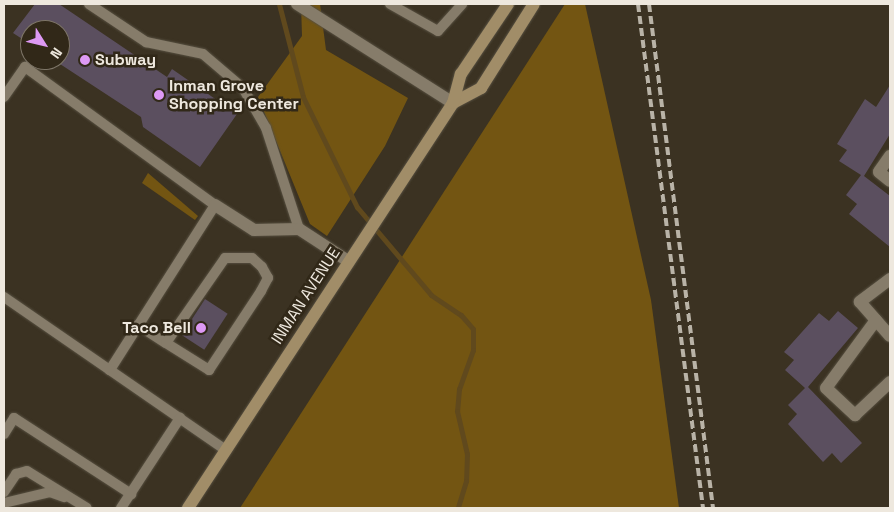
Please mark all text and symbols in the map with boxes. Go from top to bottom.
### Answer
north arrow [20,20,70,70]
text: N [46,44,66,62]
place label: Subway [95,50,156,70]
marker: Subway [79,54,91,66]
place label: Inman Grove Shopping Center [169,76,299,114]
marker: Inman Grove Shopping Center [153,89,165,101]
street label: INMAN AVENUE [268,244,344,348]
place label: Taco Bell [122,318,191,338]
marker: Taco Bell [195,322,207,334]

